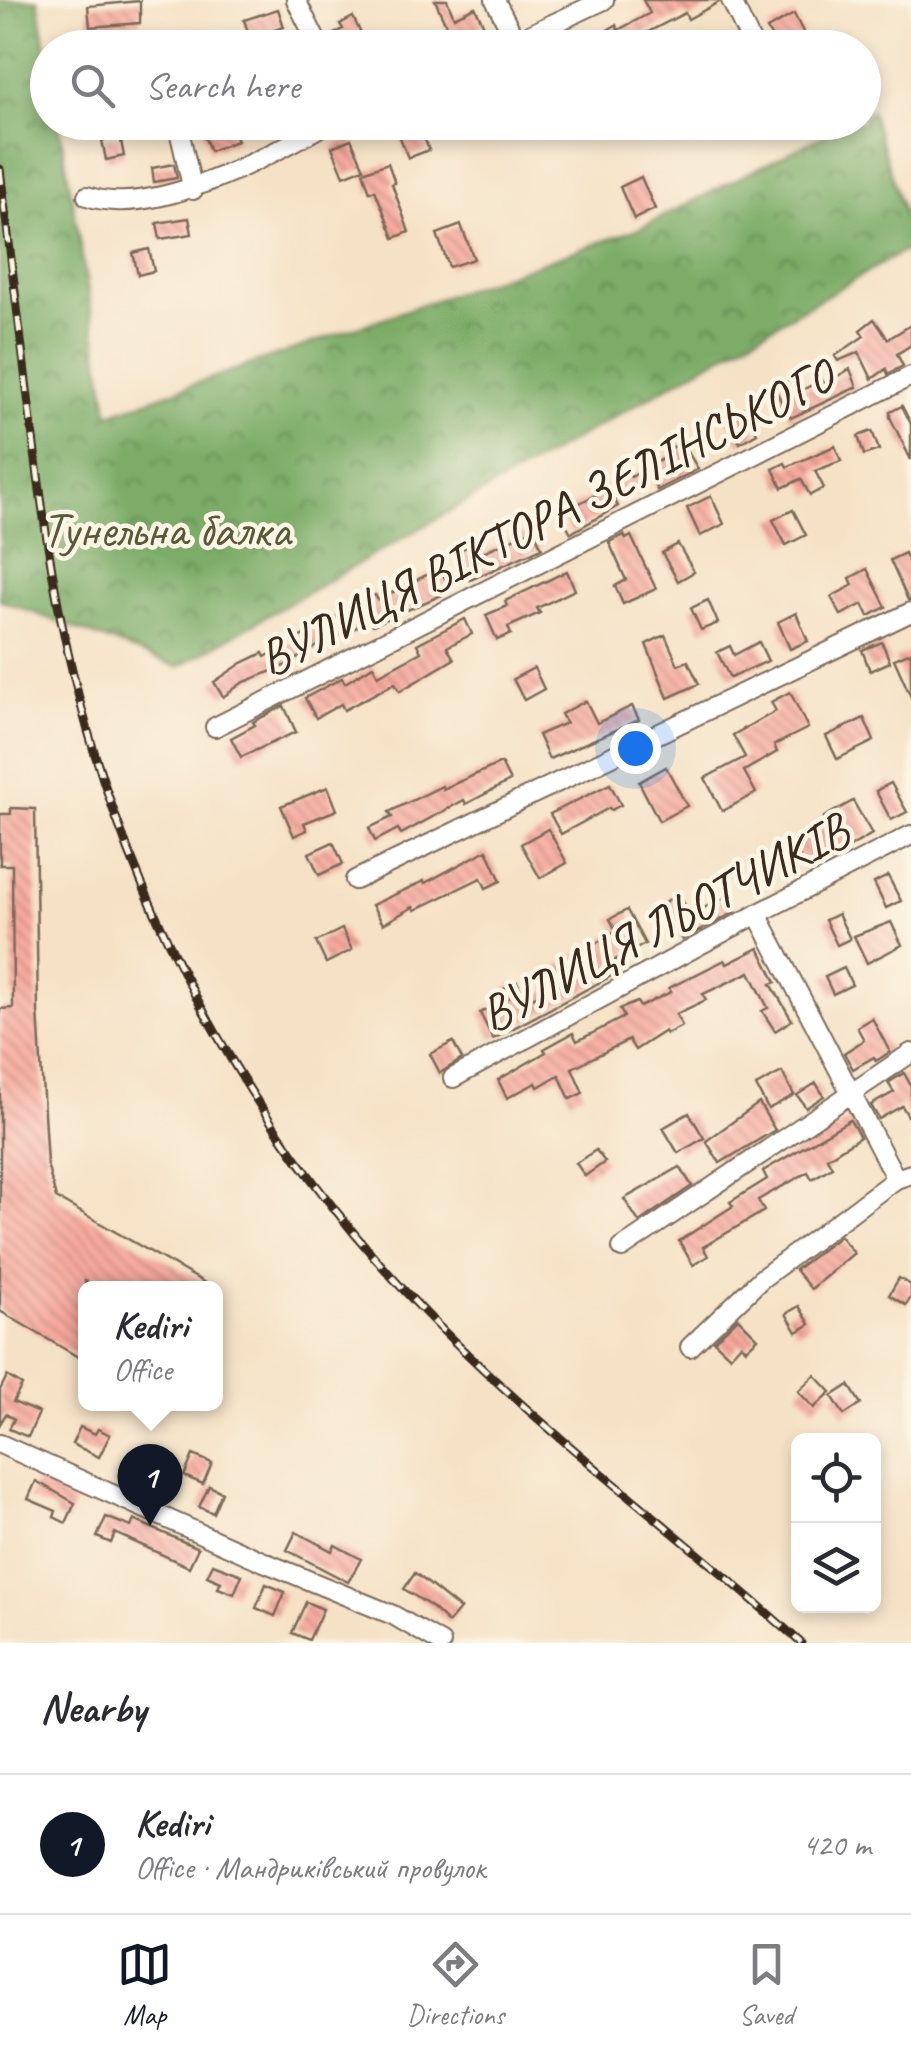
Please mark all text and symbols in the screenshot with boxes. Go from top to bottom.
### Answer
search box [30,30,881,140]
icon: search [65,58,120,113]
text: Search here [145,62,300,109]
street label: ВУЛИЦЯ ВІКТОРА ЗЕЛІНСЬКОГО [248,343,848,690]
park label: Тунельна балка [42,498,293,561]
your location [610,723,661,774]
street label: ВУЛИЦЯ ЛЬОТЧИКІВ [469,797,862,1046]
popup [78,1281,223,1411]
text: Kediri [113,1302,188,1349]
text: Office [113,1349,172,1390]
map controls [791,1433,881,1613]
button: locate [791,1433,881,1523]
pin: 1 [118,1444,182,1526]
button: layers [791,1523,881,1613]
text: Nearby [40,1682,146,1735]
text: Kediri [135,1800,209,1847]
text: 1 [65,1824,80,1865]
text: 420 m [802,1824,871,1865]
text: Office · Мандриківський провулок [135,1847,486,1888]
tab: Map [117,1937,172,2032]
tab: Directions [407,1937,504,2032]
tab: Saved [739,1937,794,2032]

